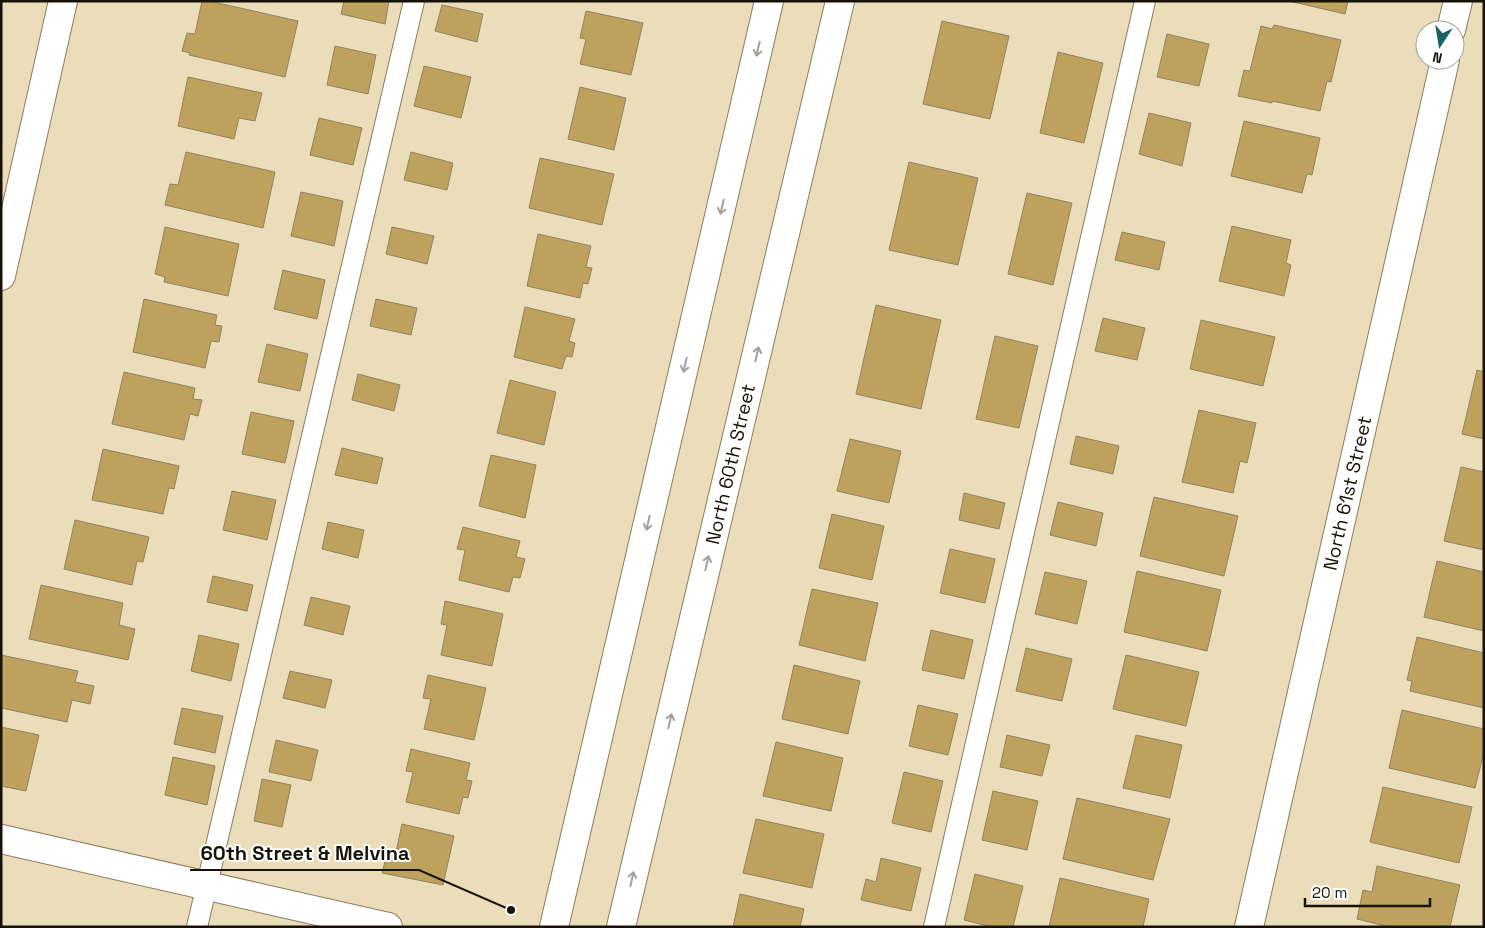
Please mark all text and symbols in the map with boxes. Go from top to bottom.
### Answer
north arrow [1415,20,1465,70]
one-way arrow [753,40,762,56]
text: N [1431,48,1444,67]
one-way arrow [717,199,726,215]
one-way arrow [753,346,762,362]
one-way arrow [680,357,689,373]
street label: North 60th Street [700,381,761,547]
street label: North 61st Street [1318,413,1377,573]
one-way arrow [643,515,652,531]
one-way arrow [703,556,712,572]
one-way arrow [666,714,675,730]
callout: 60th Street & Melvina [190,835,419,870]
text: 60th Street & Melvina [200,840,410,866]
one-way arrow [628,872,637,888]
scale bar [1305,876,1430,908]
text: 20 m [1312,883,1347,902]

